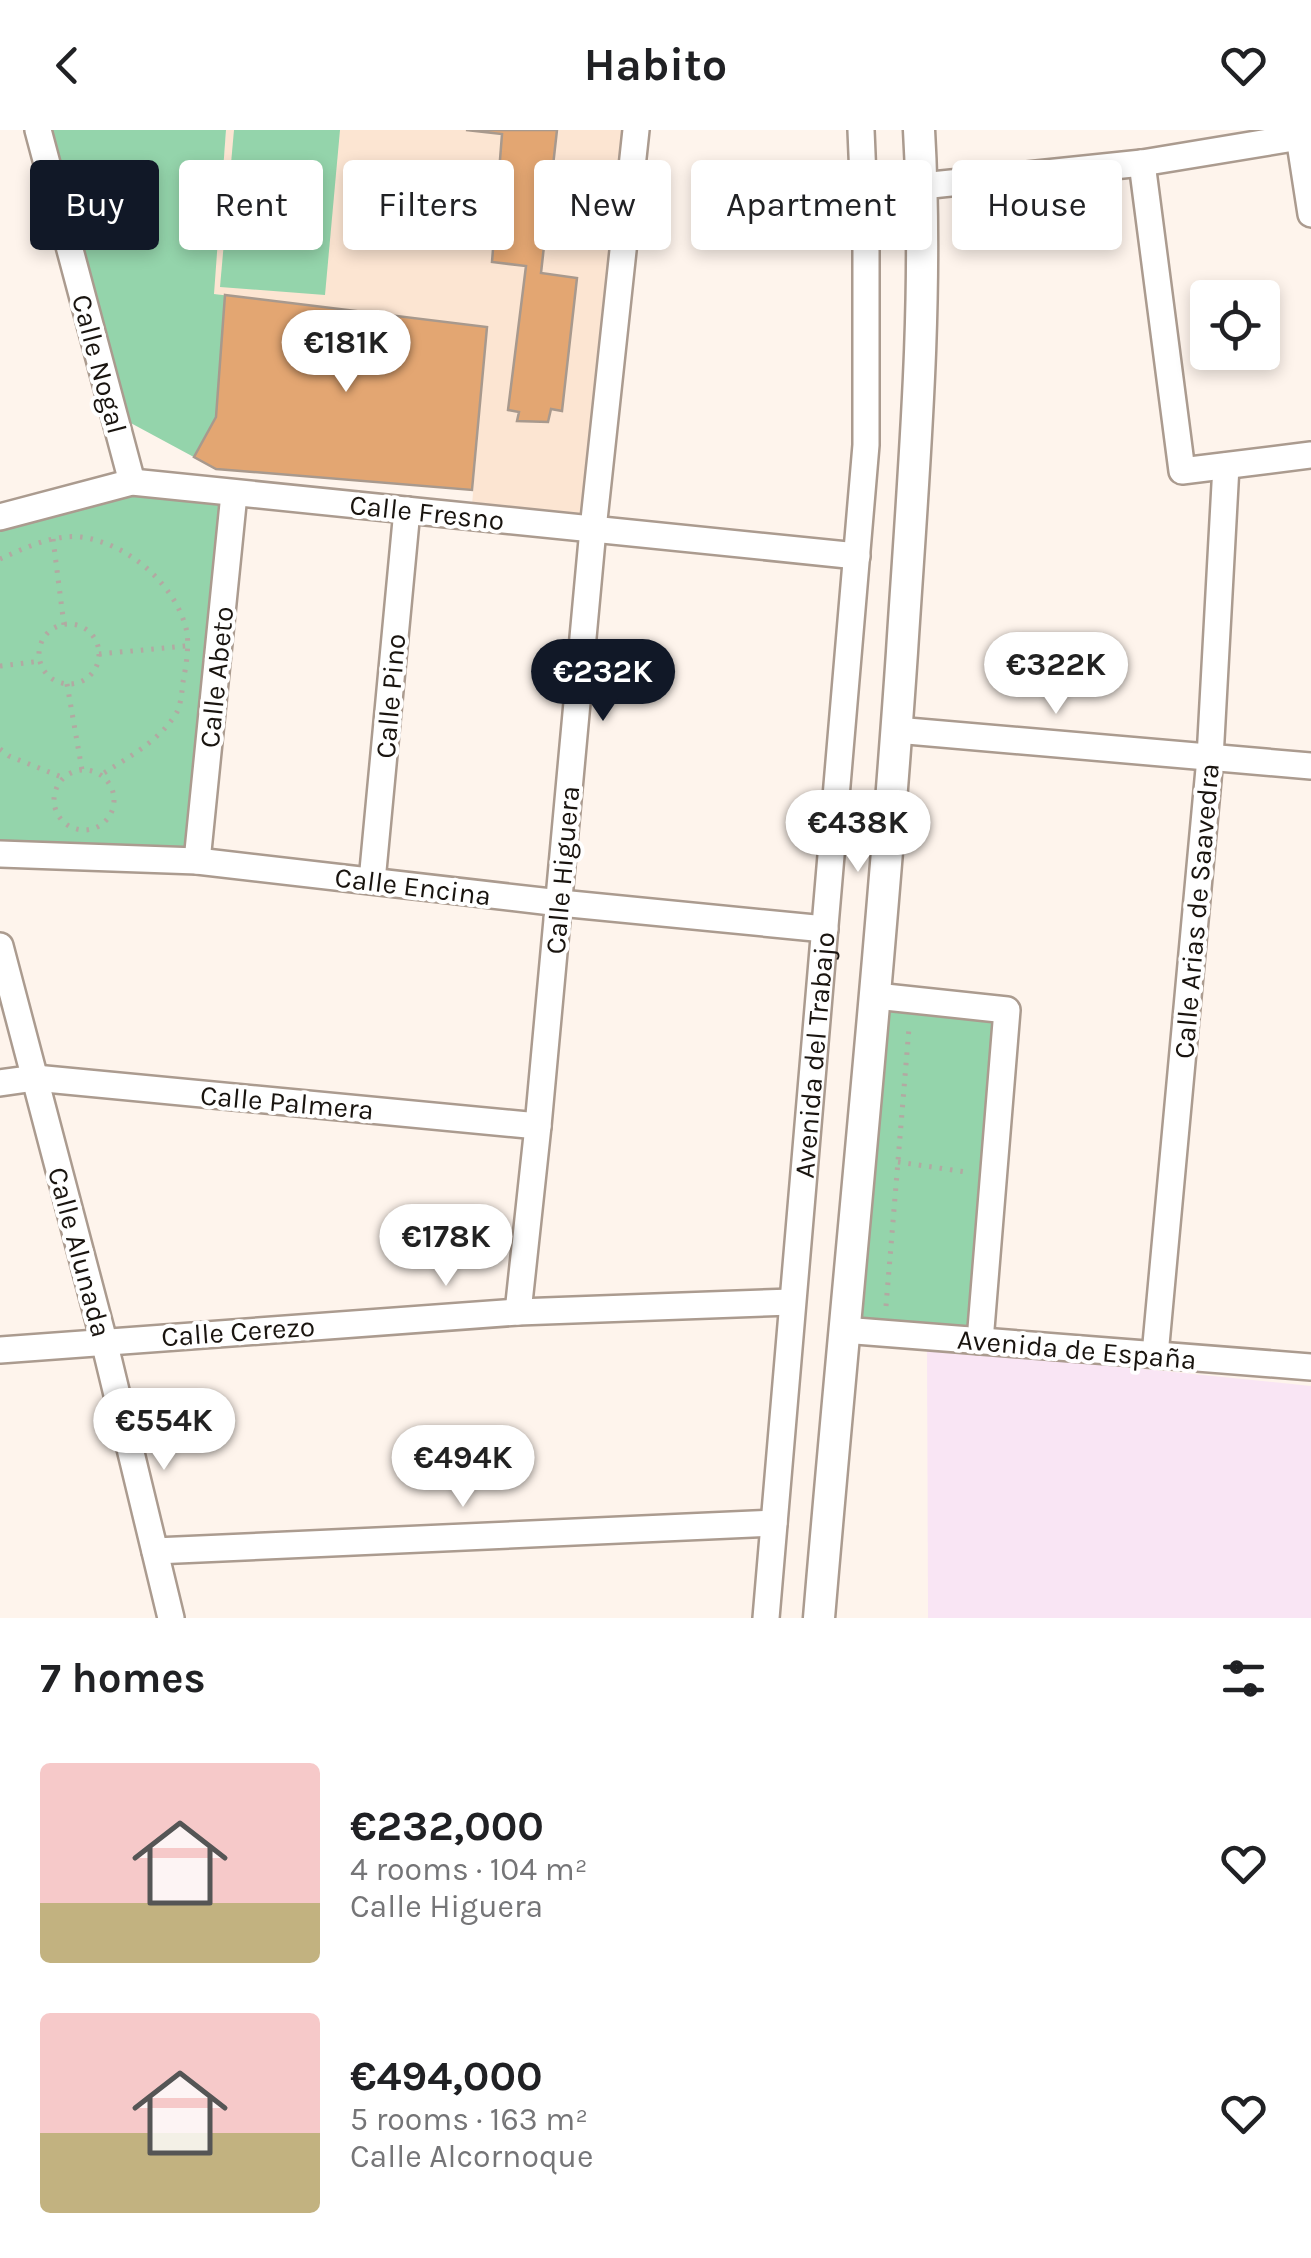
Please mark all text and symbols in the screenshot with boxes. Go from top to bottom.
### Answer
icon: back [40,38,95,93]
icon: heart [1216,38,1271,93]
text: Habito [584,39,727,91]
chip: Buy [30,160,159,250]
chip: Rent [179,160,323,250]
chip: Filters [343,160,514,250]
chip: New [534,160,671,250]
chip: Apartment [691,160,932,250]
chip: House [952,160,1122,250]
map controls [1190,280,1280,370]
button: locate [1190,280,1280,370]
street label: Calle Nogal [65,291,134,437]
pin: €181K [276,310,416,395]
text: €181K [304,324,388,361]
street label: Calle Fresno [348,488,506,537]
street label: Calle Abeto [193,605,240,749]
street label: Calle Pino [369,632,412,760]
pin: €322K [986,632,1126,717]
pin: €232K [533,639,673,724]
text: €322K [1006,646,1106,683]
text: €232K [553,653,653,690]
street label: Calle Arias de Saavedra [1167,762,1226,1060]
street label: Calle Higuera [539,784,586,956]
pin: €438K [788,790,928,875]
text: €438K [808,804,908,841]
street label: Calle Encina [333,861,493,912]
street label: Avenida del Trabajo [788,931,841,1180]
street label: Calle Palmera [199,1078,375,1127]
street label: Calle Alunada [41,1164,118,1341]
pin: €178K [376,1204,516,1289]
text: €178K [401,1218,491,1255]
street label: Calle Cerezo [160,1310,316,1353]
street label: Avenida de España [956,1323,1198,1376]
pin: €554K [94,1388,234,1473]
text: €554K [115,1402,213,1439]
pin: €494K [393,1425,533,1510]
text: €494K [414,1439,512,1476]
icon: filters [1216,1651,1271,1706]
text: 7 homes [40,1653,206,1703]
text: €232,000 [350,1801,544,1851]
icon: home [120,1803,240,1923]
icon: heart [1216,1836,1271,1891]
text: 4 rooms · 104 m² [350,1851,588,1888]
text: Calle Higuera [350,1888,543,1925]
text: €494,000 [350,2051,543,2101]
icon: home [120,2053,240,2173]
icon: heart [1216,2086,1271,2141]
text: 5 rooms · 163 m² [350,2101,588,2138]
text: Calle Alcornoque [350,2138,593,2175]

